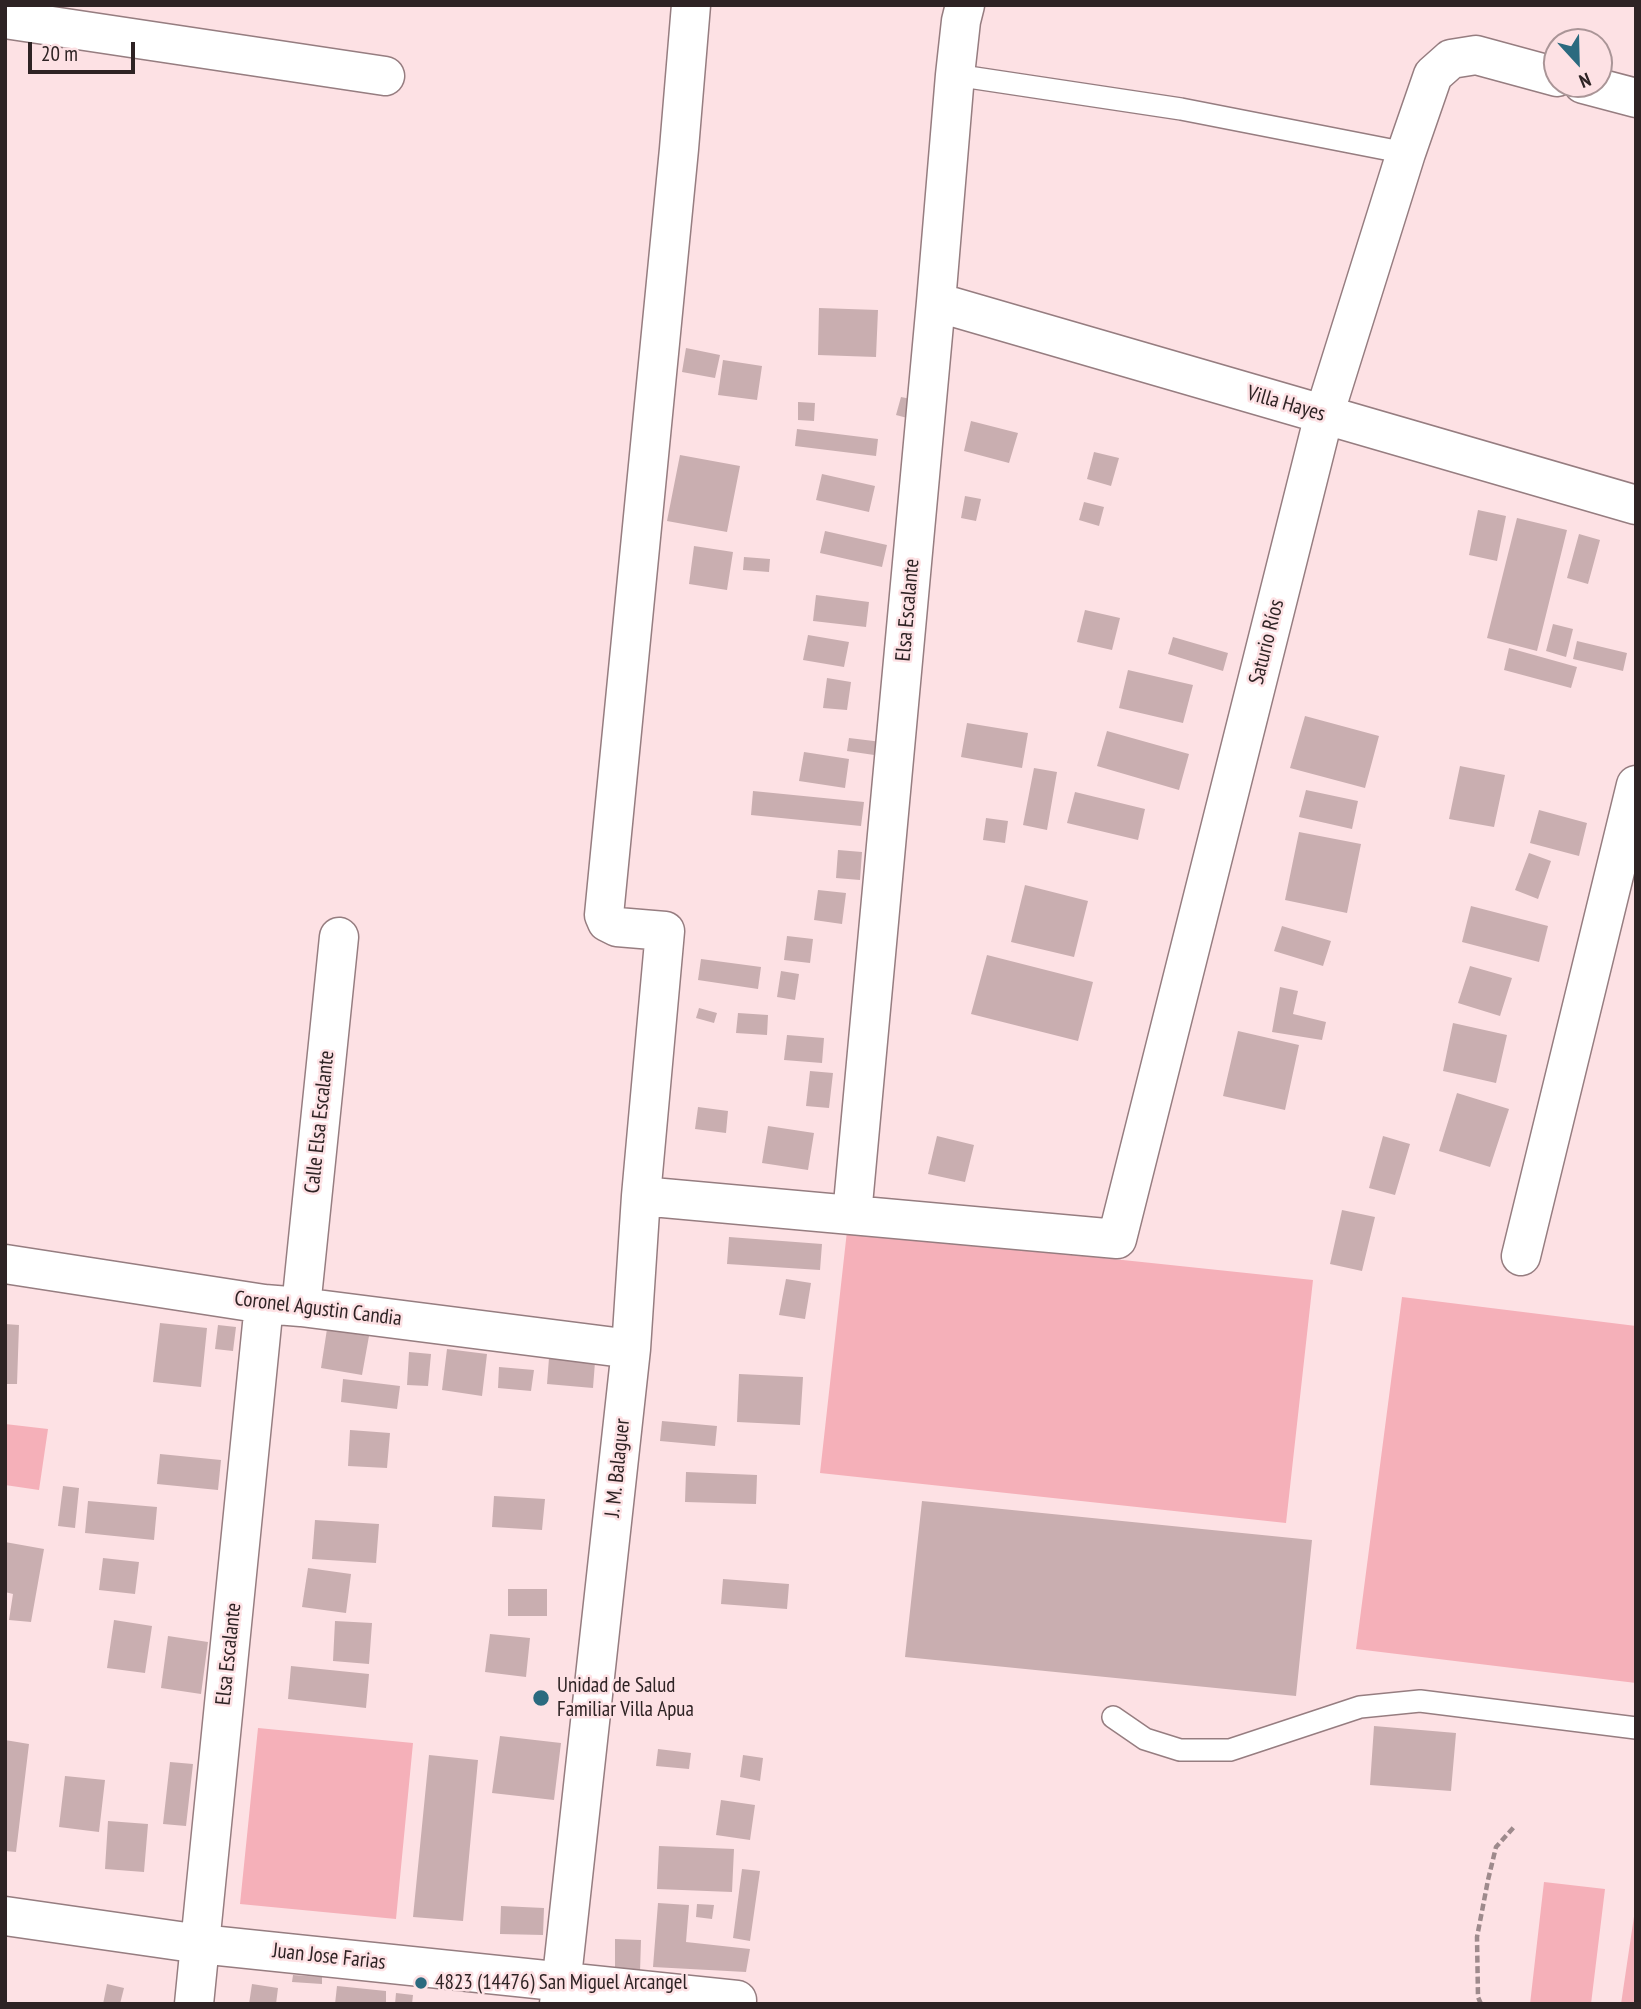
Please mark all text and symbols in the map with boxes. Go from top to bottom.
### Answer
scale bar [32,28,138,72]
north arrow [1543,28,1613,98]
text: 20 m [41,40,78,67]
text: N [1576,68,1594,94]
street label: Villa Hayes [1244,381,1328,427]
street label: Elsa Escalante [891,558,925,662]
street label: Saturio Ríos [1244,597,1290,687]
street label: Calle Elsa Escalante [300,1049,340,1195]
street label: Coronel Agustin Candia [233,1286,403,1332]
street label: J. M. Balaguer [600,1417,636,1519]
street label: Elsa Escalante [211,1602,247,1706]
place label: Unidad de Salud Familiar Villa Apua [557,1673,694,1723]
marker: Unidad de Salud Familiar Villa Apua [531,1688,551,1708]
street label: Juan Jose Farias [271,1939,387,1975]
place label: 4823 (14476) San Miguel Arcangel [435,1970,687,1996]
marker: 4823 (14476) San Miguel Arcangel [413,1975,429,1991]

